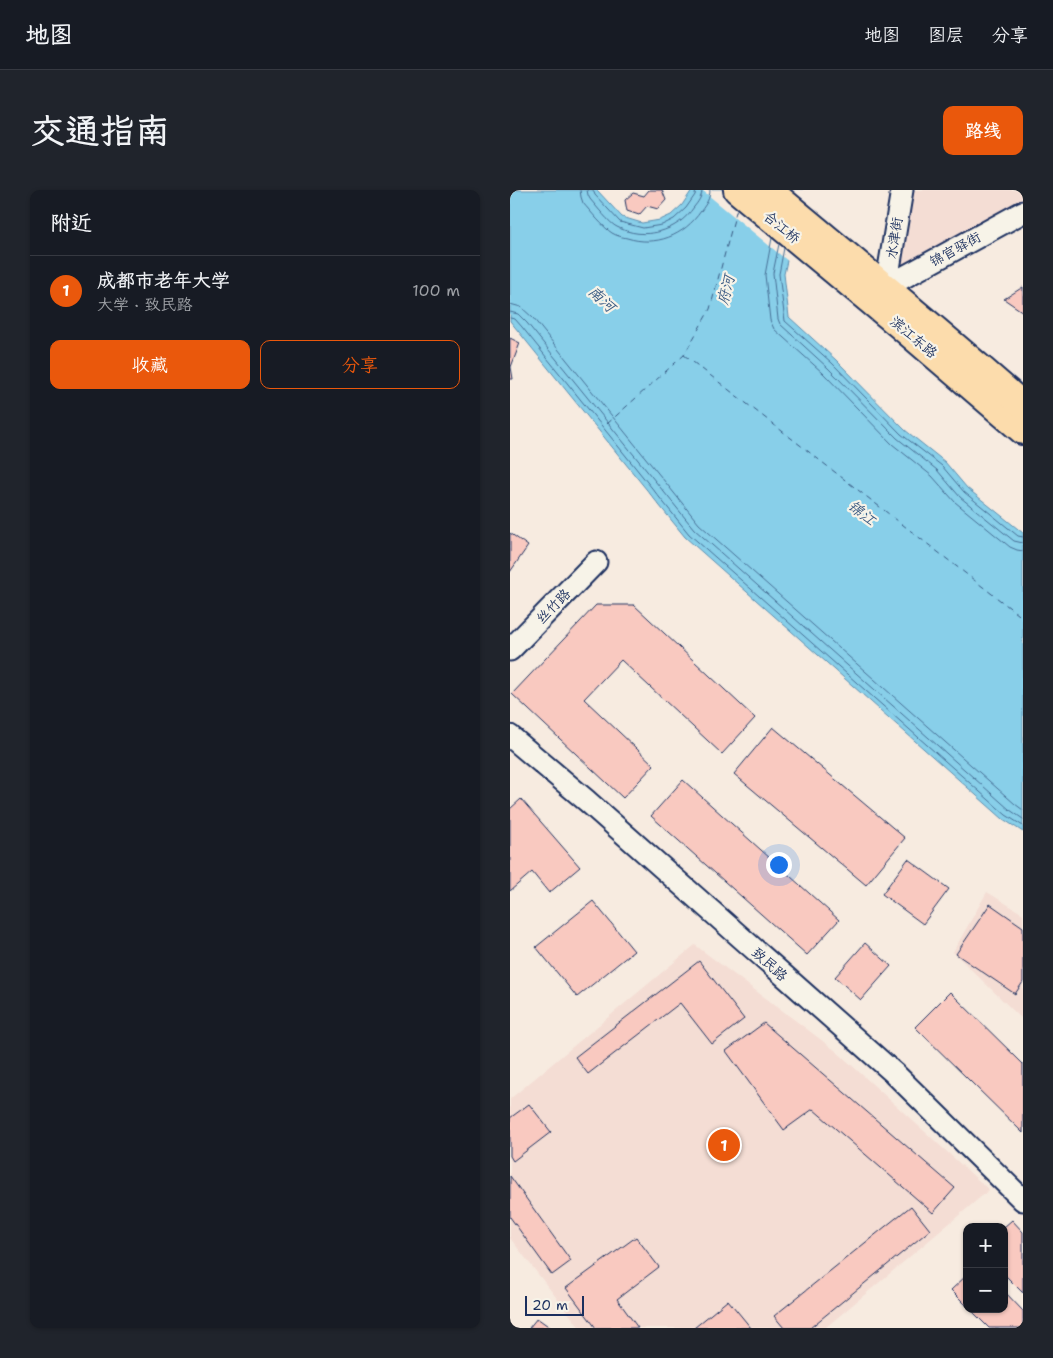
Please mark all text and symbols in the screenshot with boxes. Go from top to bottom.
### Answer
text: 地图 [25,19,73,51]
text: 地图 [864,23,900,47]
text: 图层 [928,23,964,47]
text: 分享 [992,23,1028,47]
button: 路线 [943,106,1023,155]
text: 交通指南 [30,107,170,154]
street label: 合江桥 [760,207,804,247]
text: 附近 [50,209,92,237]
street label: 水津街 [882,216,906,260]
street label: 锦官驿街 [926,228,984,270]
text: 成都市老年大学 [97,268,230,293]
water label: 府河 [713,270,740,307]
text: 1 [62,280,70,301]
text: 100 m [412,280,460,301]
water label: 南河 [584,281,622,319]
text: 大学 · 致民路 [97,294,192,315]
street label: 滨江东路 [887,312,941,362]
button: 收藏 [50,340,250,389]
button: 分享 [260,340,460,389]
water label: 锦江 [844,496,881,531]
street label: 丝竹路 [532,585,574,627]
your location [766,852,792,878]
street label: 致民路 [748,943,792,985]
pin: 1 [708,1126,740,1164]
map controls [963,1223,1008,1313]
button: + [963,1223,1008,1268]
button: − [963,1268,1008,1313]
scale bar [525,1293,584,1316]
text: 20 m [532,1296,568,1314]

